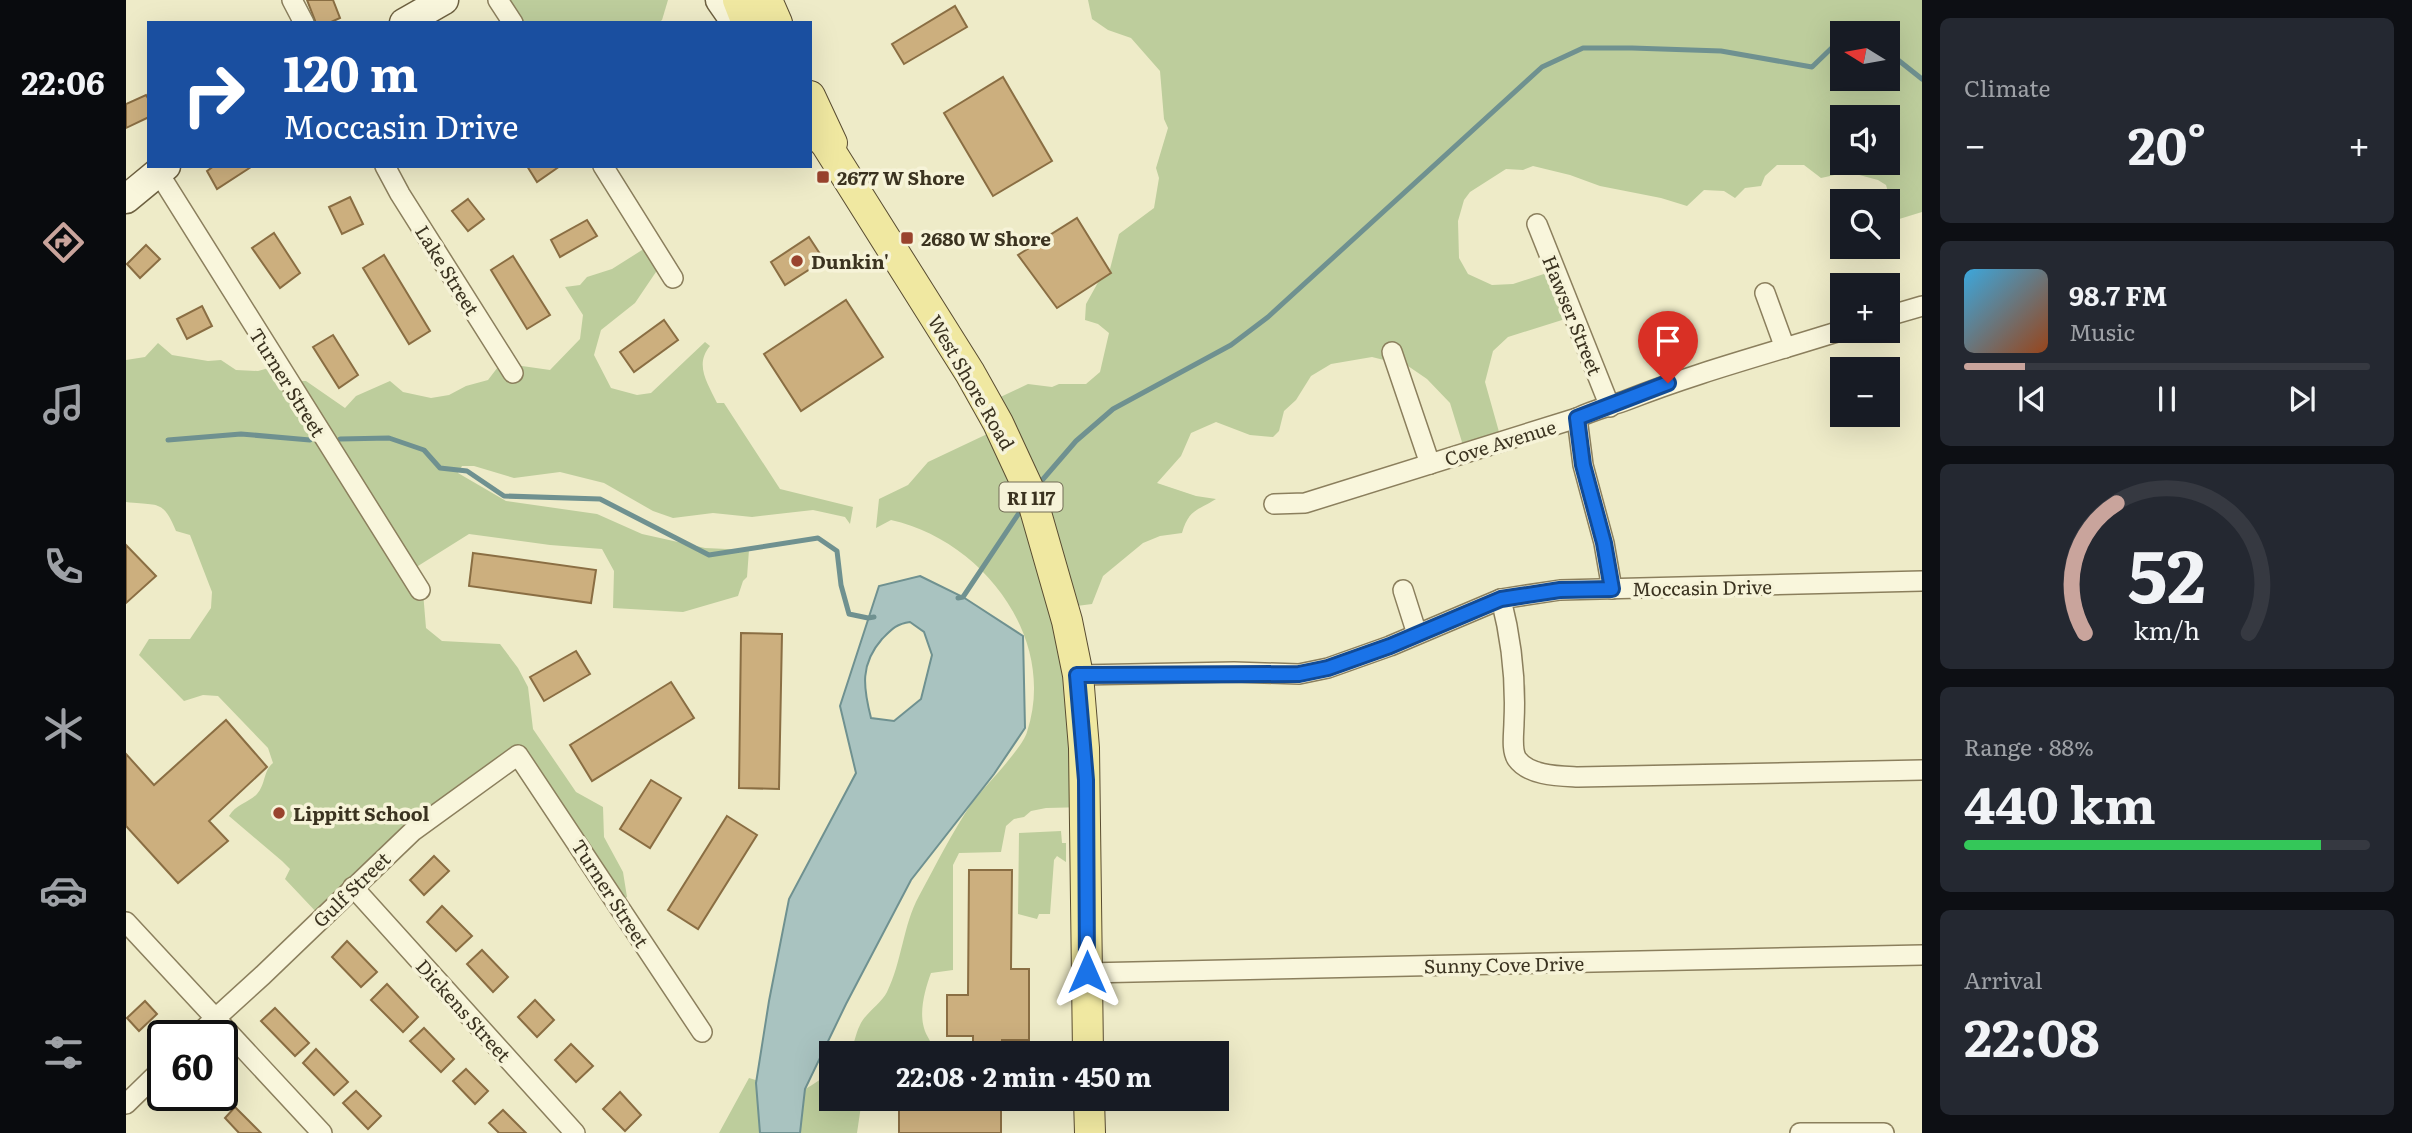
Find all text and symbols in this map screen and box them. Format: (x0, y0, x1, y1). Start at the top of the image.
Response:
north arrow (1830, 21, 1900, 91)
map controls (1830, 21, 1900, 427)
text: 120 m (283, 34, 418, 107)
icon: right (168, 49, 259, 140)
text: 22:06 (21, 57, 105, 105)
text: Climate (1964, 70, 2050, 104)
text: Moccasin Drive (283, 101, 519, 149)
text: 20° (2128, 104, 2206, 181)
button: sound (1830, 105, 1900, 175)
text: − (1964, 114, 1986, 171)
text: + (2348, 114, 2370, 171)
place label: 2677 W Shore (837, 163, 965, 191)
marker: 2677 W Shore (815, 169, 831, 185)
button: search (1830, 189, 1900, 259)
icon: directions (39, 218, 88, 267)
street label: Lake Street (409, 219, 487, 321)
place label: 2680 W Shore (921, 224, 1051, 252)
marker: 2680 W Shore (899, 230, 915, 246)
place label: Dunkin' (811, 247, 889, 275)
street label: Hawser Street (1536, 251, 1610, 379)
marker: Dunkin' (789, 253, 805, 269)
button: + (1830, 273, 1900, 343)
text: 98.7 FM (2069, 275, 2167, 314)
street label: West Shore Road (922, 309, 1022, 455)
pin (1638, 311, 1698, 383)
text: Music (2069, 314, 2135, 348)
street label: Turner Street (243, 322, 333, 442)
icon: arrive (1649, 322, 1687, 360)
button: − (1830, 357, 1900, 427)
icon: music (39, 380, 88, 429)
icon: previous (2013, 380, 2051, 418)
icon: pause (2148, 380, 2186, 418)
icon: next (2283, 380, 2321, 418)
street label: Cove Avenue (1441, 412, 1559, 472)
road number: RI 117 (1000, 482, 1062, 512)
text: 52 (2128, 517, 2206, 625)
icon: phone (39, 542, 88, 591)
street label: Moccasin Drive (1632, 572, 1772, 602)
text: km/h (2134, 610, 2200, 647)
icon: climate (39, 704, 88, 753)
text: Range · 88% (1964, 729, 2094, 763)
text: 440 km (1964, 763, 2156, 840)
place label: Lippitt School (293, 799, 429, 827)
marker: Lippitt School (271, 805, 287, 821)
street label: Turner Street (565, 833, 657, 953)
street label: Gulf Street (306, 845, 396, 933)
icon: car (39, 866, 88, 915)
position arrow (1050, 935, 1124, 1009)
street label: Sunny Cove Drive (1424, 949, 1585, 979)
street label: Dickens Street (410, 952, 518, 1068)
text: Arrival (1964, 962, 2043, 996)
text: 22:08 (1964, 996, 2100, 1073)
speed limit sign: 60 (147, 1020, 238, 1111)
icon: filters (39, 1028, 88, 1077)
text: 22:08 · 2 min · 450 m (896, 1056, 1152, 1095)

